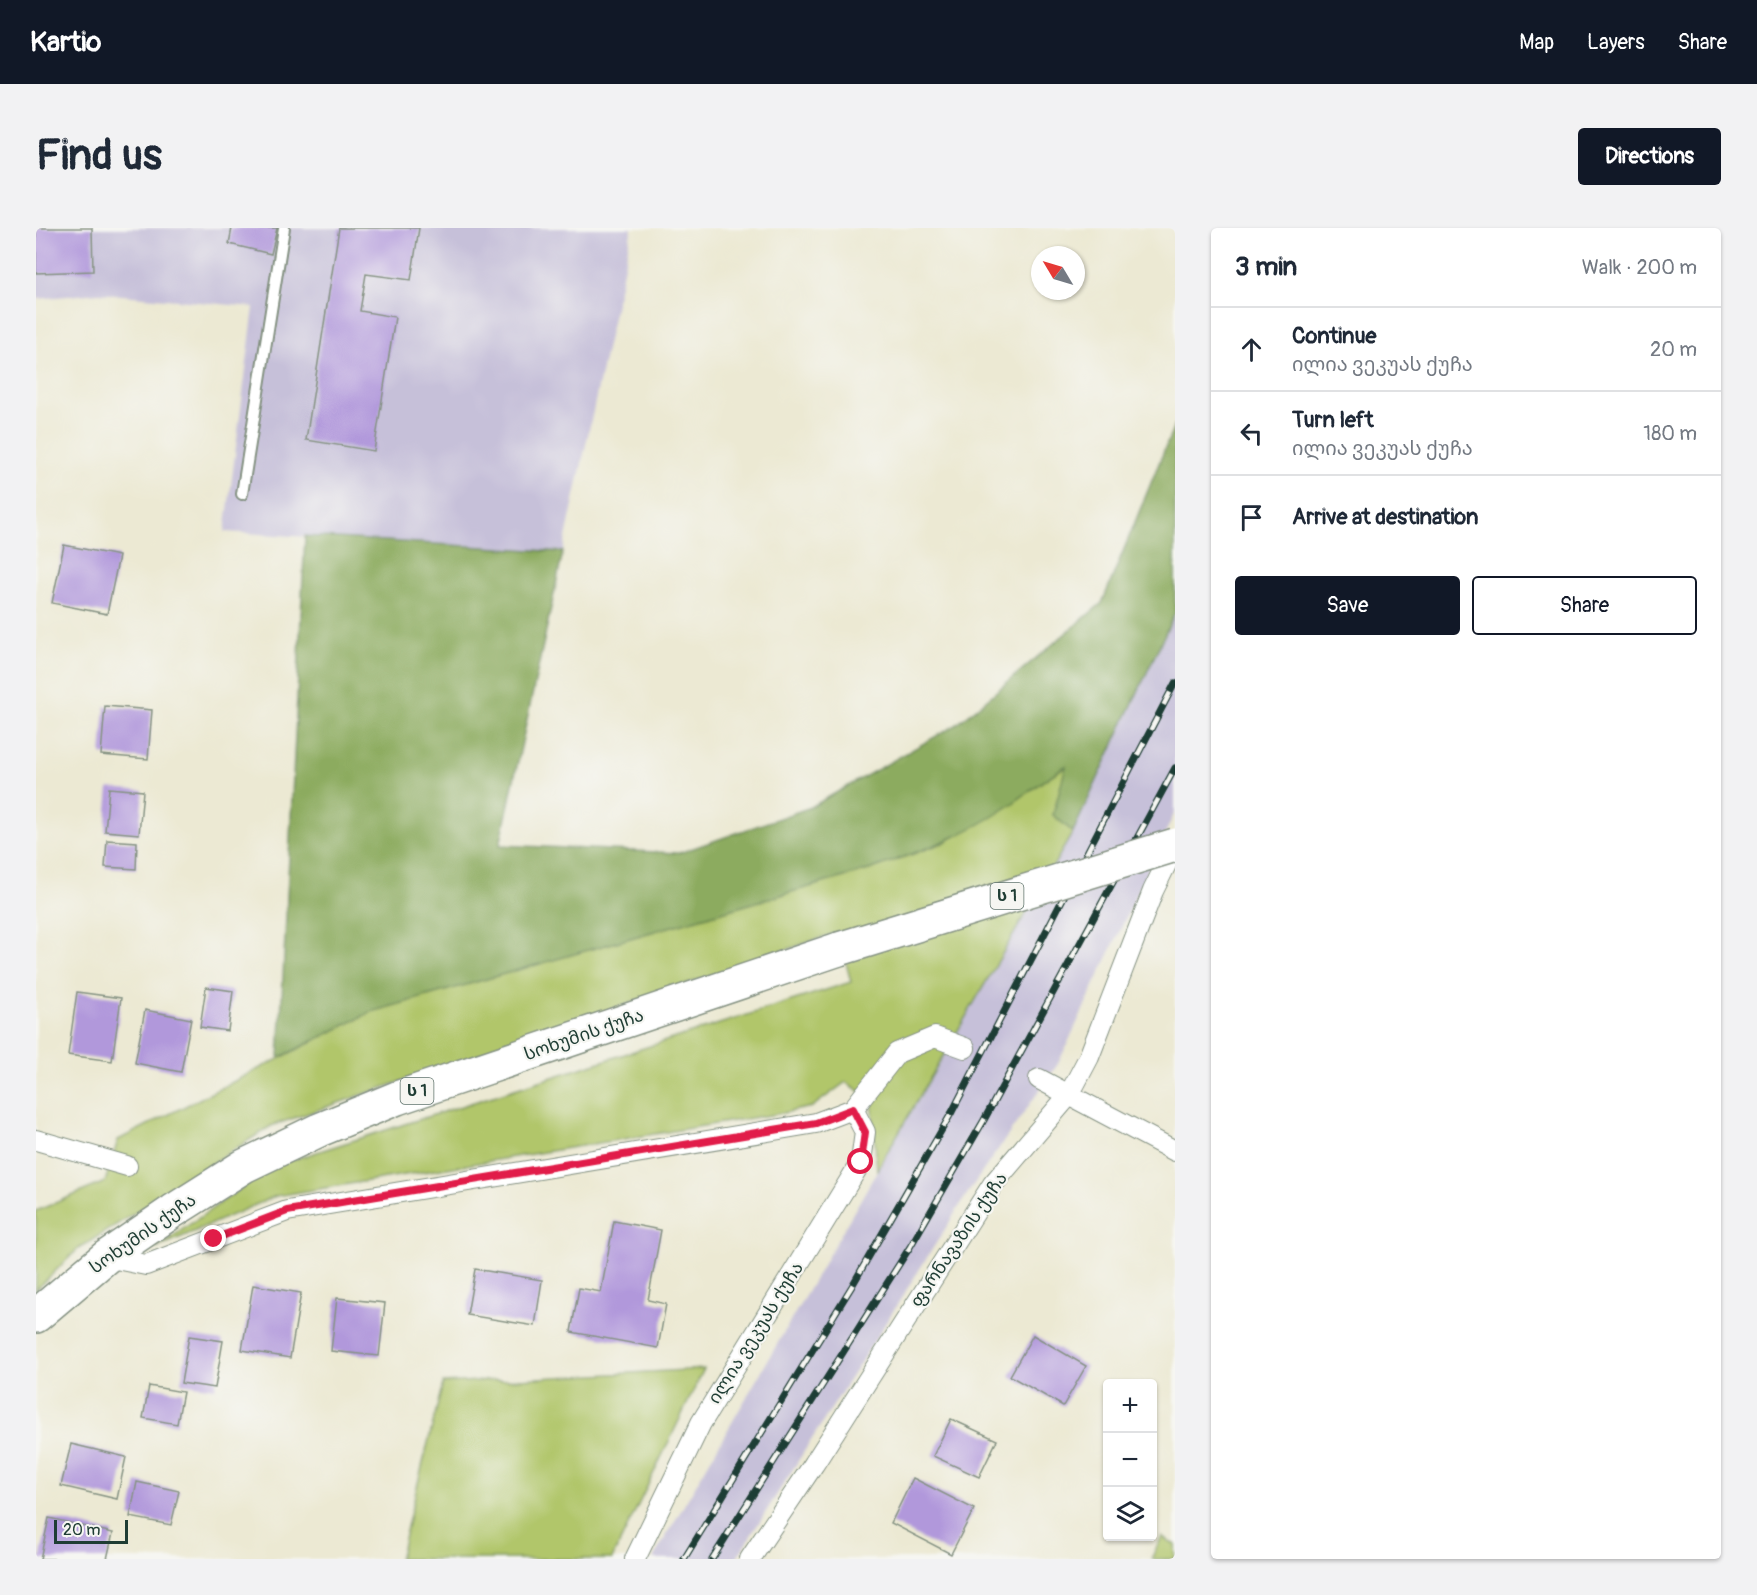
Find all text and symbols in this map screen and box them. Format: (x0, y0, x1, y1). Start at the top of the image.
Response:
text: Kartio (30, 25, 101, 60)
text: Map (1519, 29, 1554, 56)
text: Layers (1587, 29, 1645, 56)
text: Share (1678, 29, 1727, 56)
button: Directions (1578, 128, 1721, 185)
text: Find us (36, 130, 162, 182)
north arrow (1031, 246, 1085, 300)
text: 3 min (1235, 251, 1297, 283)
text: Walk · 200 m (1582, 255, 1697, 280)
text: Continue (1292, 322, 1376, 350)
icon: ahead (1235, 333, 1268, 366)
text: 20 m (1650, 337, 1697, 362)
text: ილია ვეკუას ქუჩა (1292, 352, 1473, 377)
text: Turn left (1292, 406, 1374, 434)
icon: left (1235, 417, 1268, 450)
text: 180 m (1643, 421, 1697, 446)
text: ილია ვეკუას ქუჩა (1292, 436, 1473, 461)
icon: arrive (1235, 501, 1268, 534)
text: Arrive at destination (1292, 503, 1478, 531)
button: Save (1235, 576, 1460, 635)
button: Share (1472, 576, 1697, 635)
road number: ს 1 (990, 883, 1024, 909)
street label: სოხუმის ქუჩა (521, 1004, 647, 1066)
road number: ს 1 (400, 1078, 434, 1104)
route start (847, 1148, 873, 1174)
street label: ფარნავაზის ქუჩა (905, 1168, 1013, 1312)
street label: სოხუმის ქუჩა (85, 1189, 201, 1279)
route end (200, 1225, 226, 1251)
street label: ილია ვეკუას ქუჩა (703, 1258, 809, 1408)
map controls (1103, 1379, 1157, 1541)
button: + (1103, 1379, 1157, 1433)
button: − (1103, 1433, 1157, 1487)
button: layers (1103, 1487, 1157, 1541)
scale bar (54, 1517, 128, 1544)
text: 20 m (63, 1520, 101, 1540)

